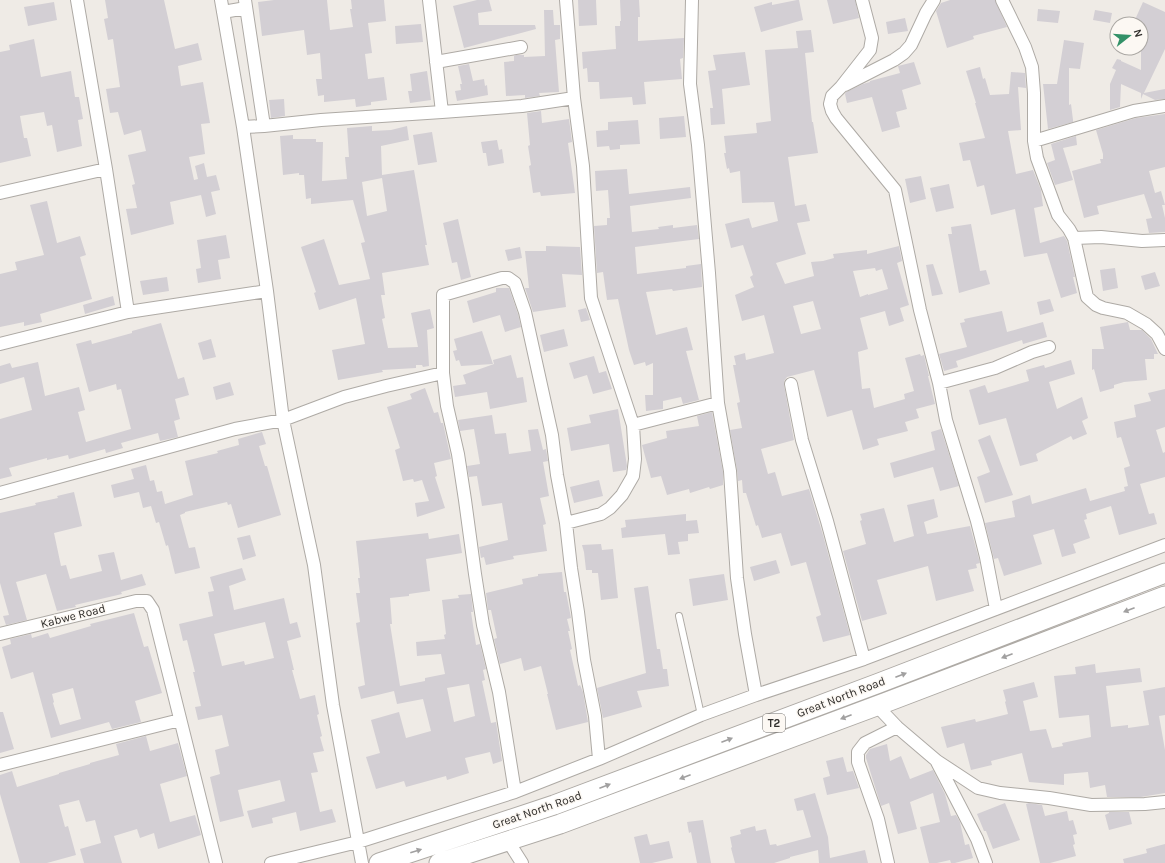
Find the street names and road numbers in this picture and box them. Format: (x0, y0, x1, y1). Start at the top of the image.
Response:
street label: Kabwe Road (39, 601, 107, 631)
street label: Great North Road (795, 674, 887, 720)
road number: T2 (763, 714, 785, 732)
street label: Great North Road (491, 788, 583, 832)

